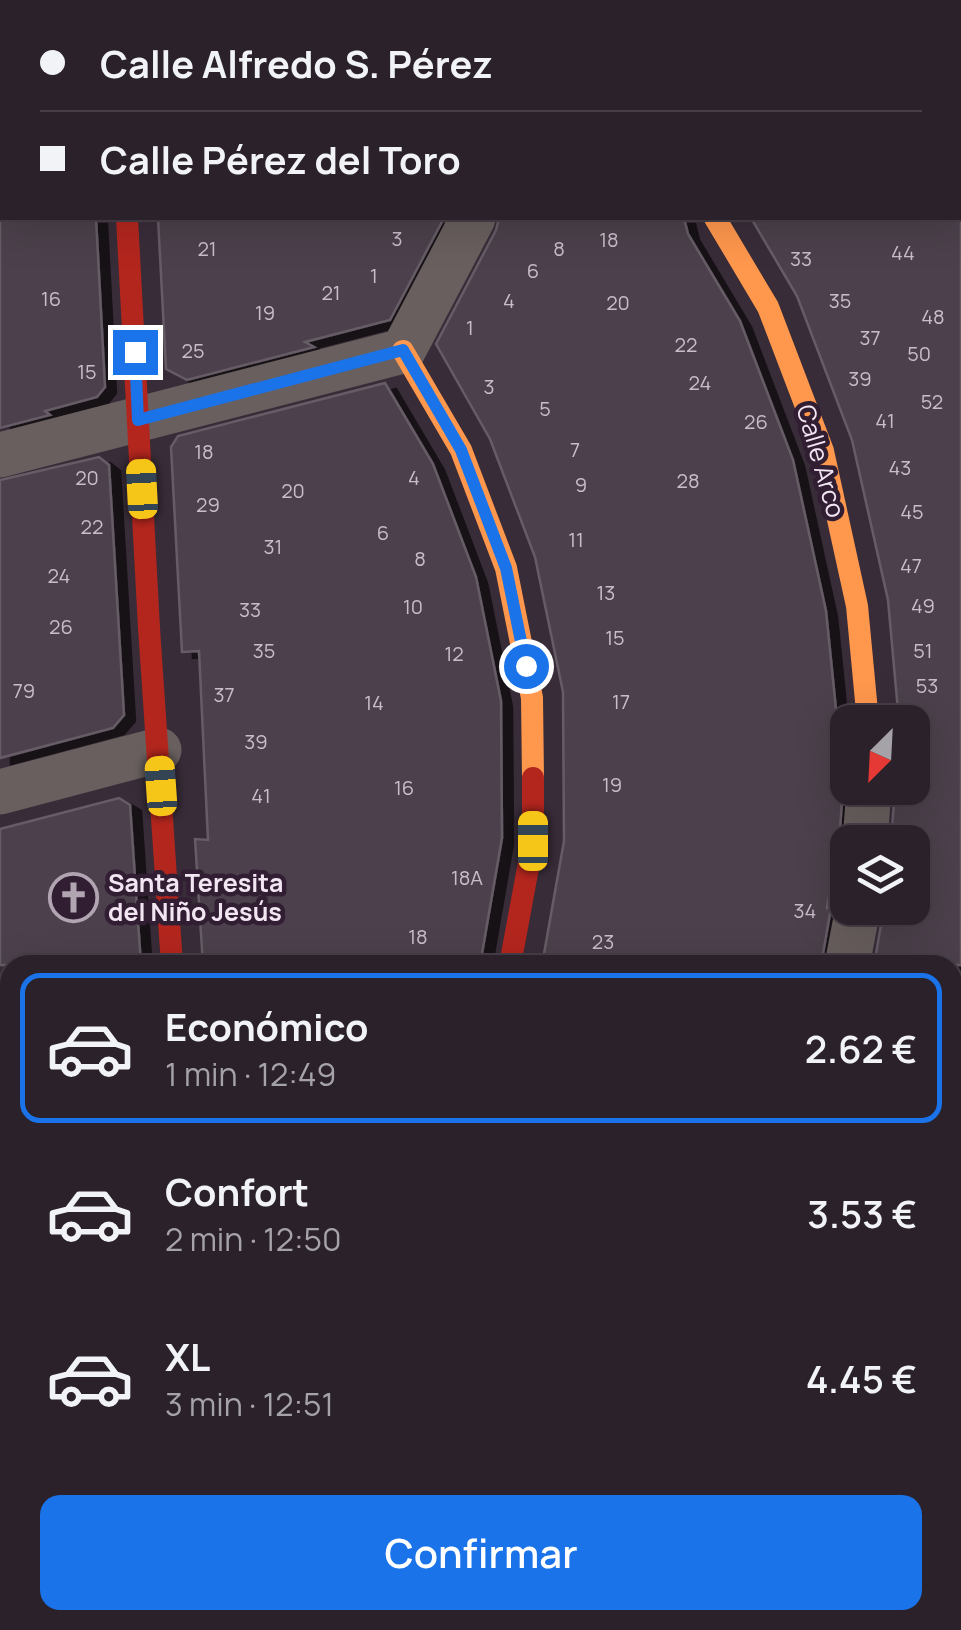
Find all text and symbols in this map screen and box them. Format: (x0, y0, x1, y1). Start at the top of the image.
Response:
text: Calle Alfredo S. Pérez (100, 37, 493, 89)
text: Calle Pérez del Toro (100, 133, 461, 185)
house number: 3 (391, 225, 403, 252)
house number: 18 (599, 226, 619, 253)
house number: 21 (197, 235, 217, 262)
house number: 8 (553, 235, 565, 262)
house number: 44 (891, 239, 915, 266)
house number: 33 (790, 245, 812, 272)
house number: 6 (527, 257, 539, 284)
house number: 1 (370, 262, 378, 289)
house number: 21 (321, 279, 341, 306)
house number: 16 (41, 285, 61, 312)
house number: 4 (503, 287, 515, 314)
house number: 35 (829, 287, 851, 314)
house number: 20 (606, 289, 630, 316)
house number: 19 (255, 299, 275, 326)
house number: 48 (921, 303, 945, 330)
house number: 1 (466, 314, 474, 341)
house number: 37 (859, 324, 881, 351)
route end (113, 330, 158, 375)
house number: 22 (675, 331, 697, 358)
house number: 25 (182, 337, 204, 364)
house number: 50 (907, 340, 931, 367)
house number: 15 (77, 358, 97, 385)
house number: 39 (848, 365, 872, 392)
house number: 24 (689, 369, 711, 396)
house number: 3 (483, 373, 495, 400)
house number: 52 (921, 388, 943, 415)
house number: 5 (539, 395, 551, 422)
street label: Calle Arco (789, 400, 854, 521)
house number: 41 (875, 407, 895, 434)
house number: 26 (744, 408, 768, 435)
house number: 7 (570, 436, 580, 463)
house number: 18 (194, 438, 214, 465)
house number: 43 (889, 454, 911, 481)
car (125, 458, 159, 520)
house number: 20 (75, 464, 99, 491)
house number: 4 (408, 464, 420, 491)
house number: 28 (676, 467, 700, 494)
house number: 9 (575, 471, 587, 498)
house number: 20 (281, 477, 305, 504)
house number: 29 (196, 491, 220, 518)
house number: 45 (900, 498, 924, 525)
house number: 22 (81, 513, 103, 540)
house number: 6 (377, 519, 389, 546)
house number: 11 (568, 526, 584, 553)
house number: 31 (264, 533, 282, 560)
house number: 8 (414, 545, 426, 572)
house number: 47 (900, 552, 922, 579)
house number: 24 (48, 562, 70, 589)
house number: 13 (597, 579, 615, 606)
house number: 49 (911, 592, 935, 619)
house number: 10 (403, 593, 423, 620)
house number: 33 (239, 596, 261, 623)
house number: 26 (49, 613, 73, 640)
house number: 15 (605, 624, 625, 651)
house number: 35 (253, 637, 275, 664)
house number: 51 (913, 637, 933, 664)
house number: 12 (444, 640, 464, 667)
route start (504, 644, 549, 689)
house number: 53 (916, 672, 938, 699)
house number: 79 (13, 677, 35, 704)
house number: 37 (213, 681, 235, 708)
house number: 17 (612, 688, 630, 715)
house number: 14 (364, 689, 384, 716)
north arrow (830, 705, 930, 805)
map controls (830, 705, 930, 925)
house number: 39 (244, 728, 268, 755)
car (144, 755, 178, 817)
house number: 19 (602, 771, 622, 798)
house number: 16 (394, 774, 414, 801)
house number: 41 (251, 782, 271, 809)
car (518, 811, 548, 871)
button: layers (830, 825, 930, 925)
house number: 18A (451, 864, 483, 891)
place label: Santa Teresita del Niño Jesús (108, 865, 283, 929)
church icon: Santa Teresita del Niño Jesús (47, 871, 99, 923)
house number: 34 (794, 897, 816, 924)
house number: 18 (408, 923, 428, 950)
house number: 23 (592, 928, 614, 955)
text: Económico (165, 1000, 369, 1052)
icon: car (45, 1003, 135, 1093)
text: 2.62 € (805, 1022, 917, 1074)
text: 1 min · 12:49 (165, 1052, 336, 1096)
text: Confort (165, 1165, 309, 1217)
icon: car (45, 1168, 135, 1258)
text: 3.53 € (807, 1187, 917, 1239)
text: 2 min · 12:50 (165, 1217, 342, 1261)
text: XL (165, 1330, 210, 1382)
icon: car (45, 1333, 135, 1423)
text: 4.45 € (806, 1352, 917, 1404)
text: 3 min · 12:51 (165, 1382, 334, 1426)
button: Confirmar (40, 1495, 922, 1610)

